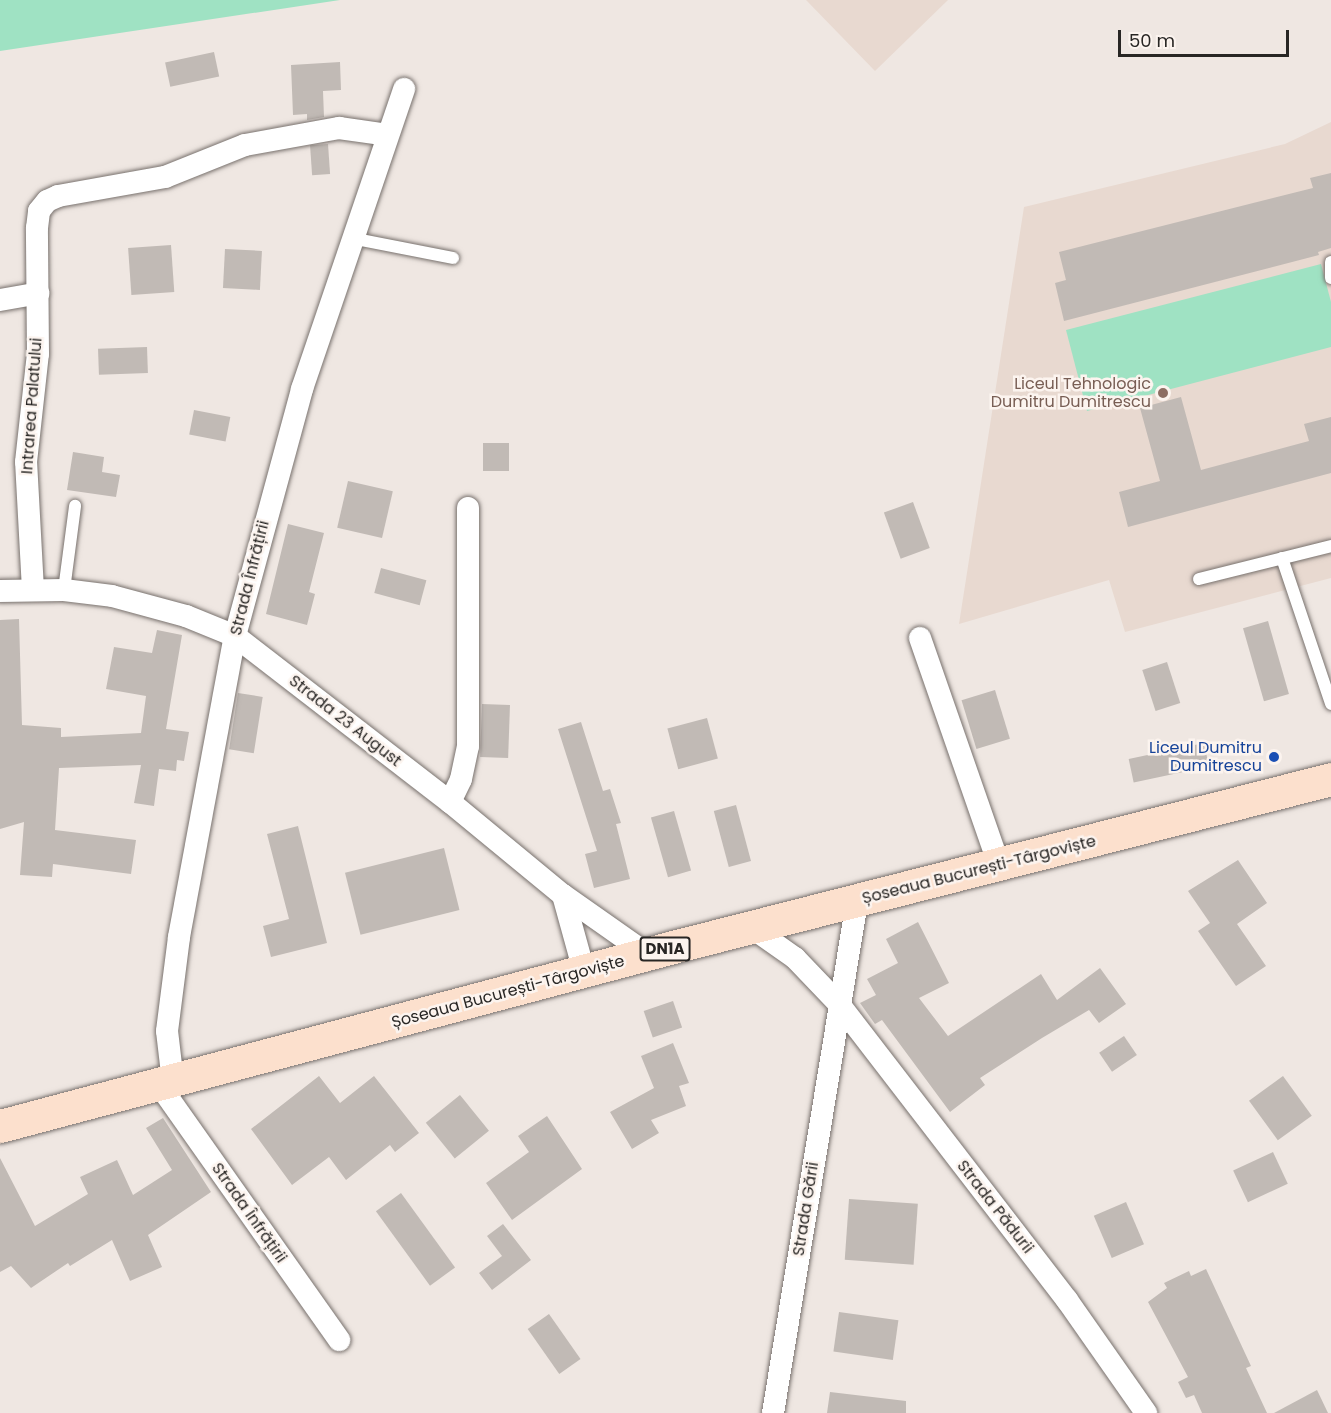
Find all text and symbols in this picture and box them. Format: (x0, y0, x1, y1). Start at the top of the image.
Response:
scale bar (1121, 18, 1292, 56)
text: 50 m (1129, 28, 1175, 53)
street label: Intrarea Palatului (18, 337, 46, 475)
place label: Liceul Tehnologic Dumitru Dumitrescu (991, 374, 1151, 412)
marker: Liceul Tehnologic Dumitru Dumitrescu (1156, 386, 1170, 400)
street label: Strada Înfrățirii (226, 519, 274, 637)
street label: Strada 23 August (285, 671, 405, 771)
place label: Liceul Dumitru Dumitrescu (1149, 738, 1262, 776)
marker: Liceul Dumitru Dumitrescu (1267, 750, 1281, 764)
street label: Șoseaua București-Târgoviște (860, 832, 1098, 908)
road number: DN1A (640, 937, 690, 961)
street label: Șoseaua București-Târgoviște (389, 952, 627, 1032)
street label: Strada Pădurii (953, 1157, 1037, 1257)
street label: Strada Înfrățirii (207, 1159, 291, 1267)
street label: Strada Gării (789, 1161, 823, 1257)

